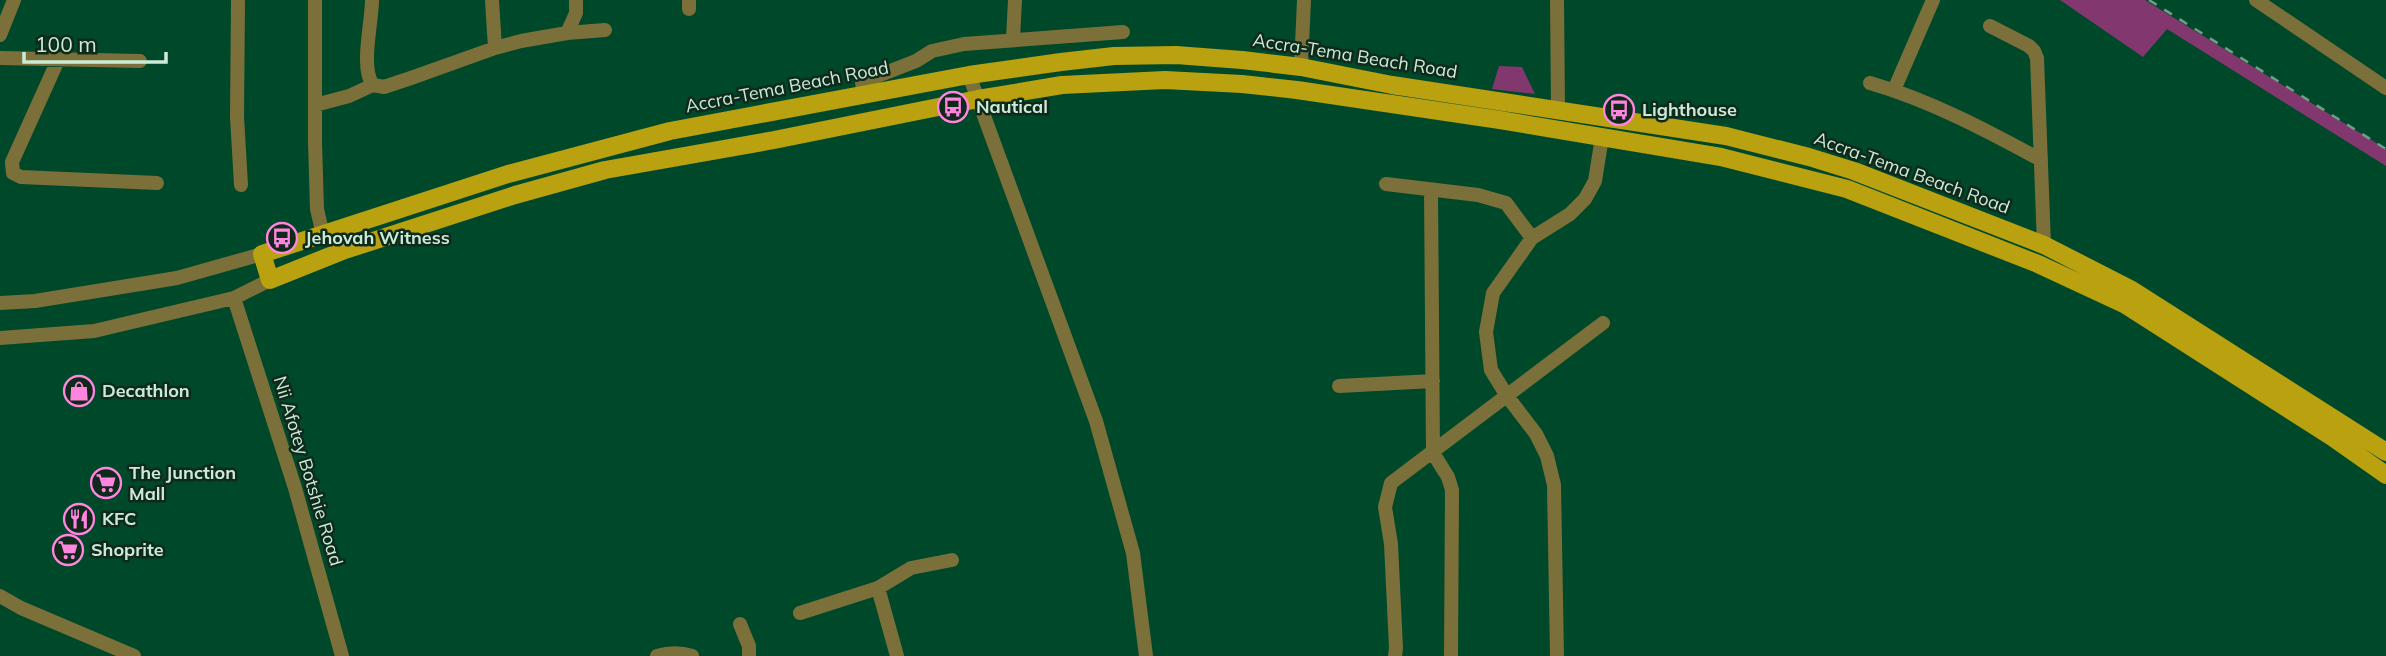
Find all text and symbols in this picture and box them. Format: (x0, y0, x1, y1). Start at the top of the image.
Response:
scale bar (24, 21, 166, 65)
street label: Accra-Tema Beach Road (1251, 28, 1459, 83)
text: 100 m (35, 31, 97, 57)
street label: Accra-Tema Beach Road (683, 56, 891, 118)
bus stop icon: Nautical (936, 90, 970, 124)
bus stop icon: Lighthouse (1602, 93, 1636, 127)
place label: Nautical (976, 95, 1048, 118)
place label: Lighthouse (1642, 98, 1737, 121)
street label: Accra-Tema Beach Road (1811, 126, 2013, 219)
bus stop icon: Jehovah Witness (265, 221, 299, 255)
place label: Jehovah Witness (305, 226, 450, 249)
street label: Nii Afotey Botshie Road (269, 373, 348, 568)
shop icon: Decathlon (62, 374, 96, 408)
place label: Decathlon (102, 379, 190, 402)
place label: The Junction Mall (129, 461, 236, 505)
supermarket icon: The Junction Mall (89, 466, 123, 500)
restaurant icon: KFC (62, 502, 96, 536)
place label: KFC (102, 507, 136, 530)
supermarket icon: Shoprite (51, 533, 85, 567)
place label: Shoprite (91, 538, 164, 561)

